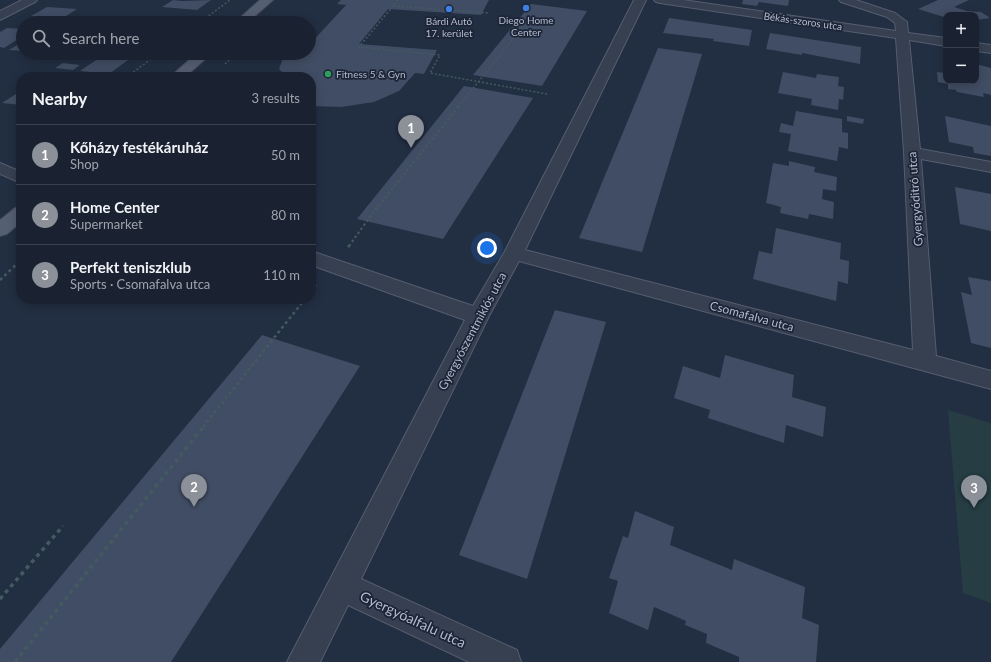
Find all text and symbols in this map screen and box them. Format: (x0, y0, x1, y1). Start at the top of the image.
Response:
marker: Diego Home Center (521, 3, 531, 13)
marker: Bárdi Autó 17. kerület (444, 4, 454, 14)
street label: Békás-szoros utca (763, 10, 843, 32)
map controls (943, 12, 979, 84)
button: + (943, 12, 979, 48)
place label: Diego Home Center (498, 14, 554, 38)
place label: Bárdi Autó 17. kerület (425, 15, 473, 39)
search box (16, 16, 316, 60)
icon: search (30, 27, 52, 49)
text: Search here (62, 29, 139, 47)
button: − (943, 48, 979, 84)
place label: Fitness 5 & Gyn (336, 68, 406, 80)
marker: Fitness 5 & Gyn (323, 69, 333, 79)
text: Nearby (32, 88, 87, 109)
text: 3 results (252, 90, 300, 106)
pin: 1 (398, 115, 424, 148)
text: Kőházy festékáruház (70, 138, 208, 156)
text: 1 (41, 147, 49, 163)
text: 50 m (271, 147, 300, 163)
street label: Gyergyóditró utca (904, 151, 926, 247)
text: Shop (70, 156, 99, 172)
text: Home Center (70, 198, 159, 216)
text: 2 (41, 207, 49, 223)
text: 80 m (271, 207, 300, 223)
text: Supermarket (70, 216, 143, 232)
your location (477, 238, 497, 258)
text: Perfekt teniszklub (70, 258, 191, 276)
text: 3 (41, 267, 49, 283)
text: 110 m (263, 267, 300, 283)
street label: Gyergyószentmiklós utca (435, 269, 509, 393)
text: Sports · Csomafalva utca (70, 276, 210, 292)
street label: Csomafalva utca (708, 298, 796, 334)
pin: 2 (181, 474, 207, 507)
pin: 3 (961, 475, 987, 508)
street label: Gyergyóalfalu utca (357, 587, 469, 651)

